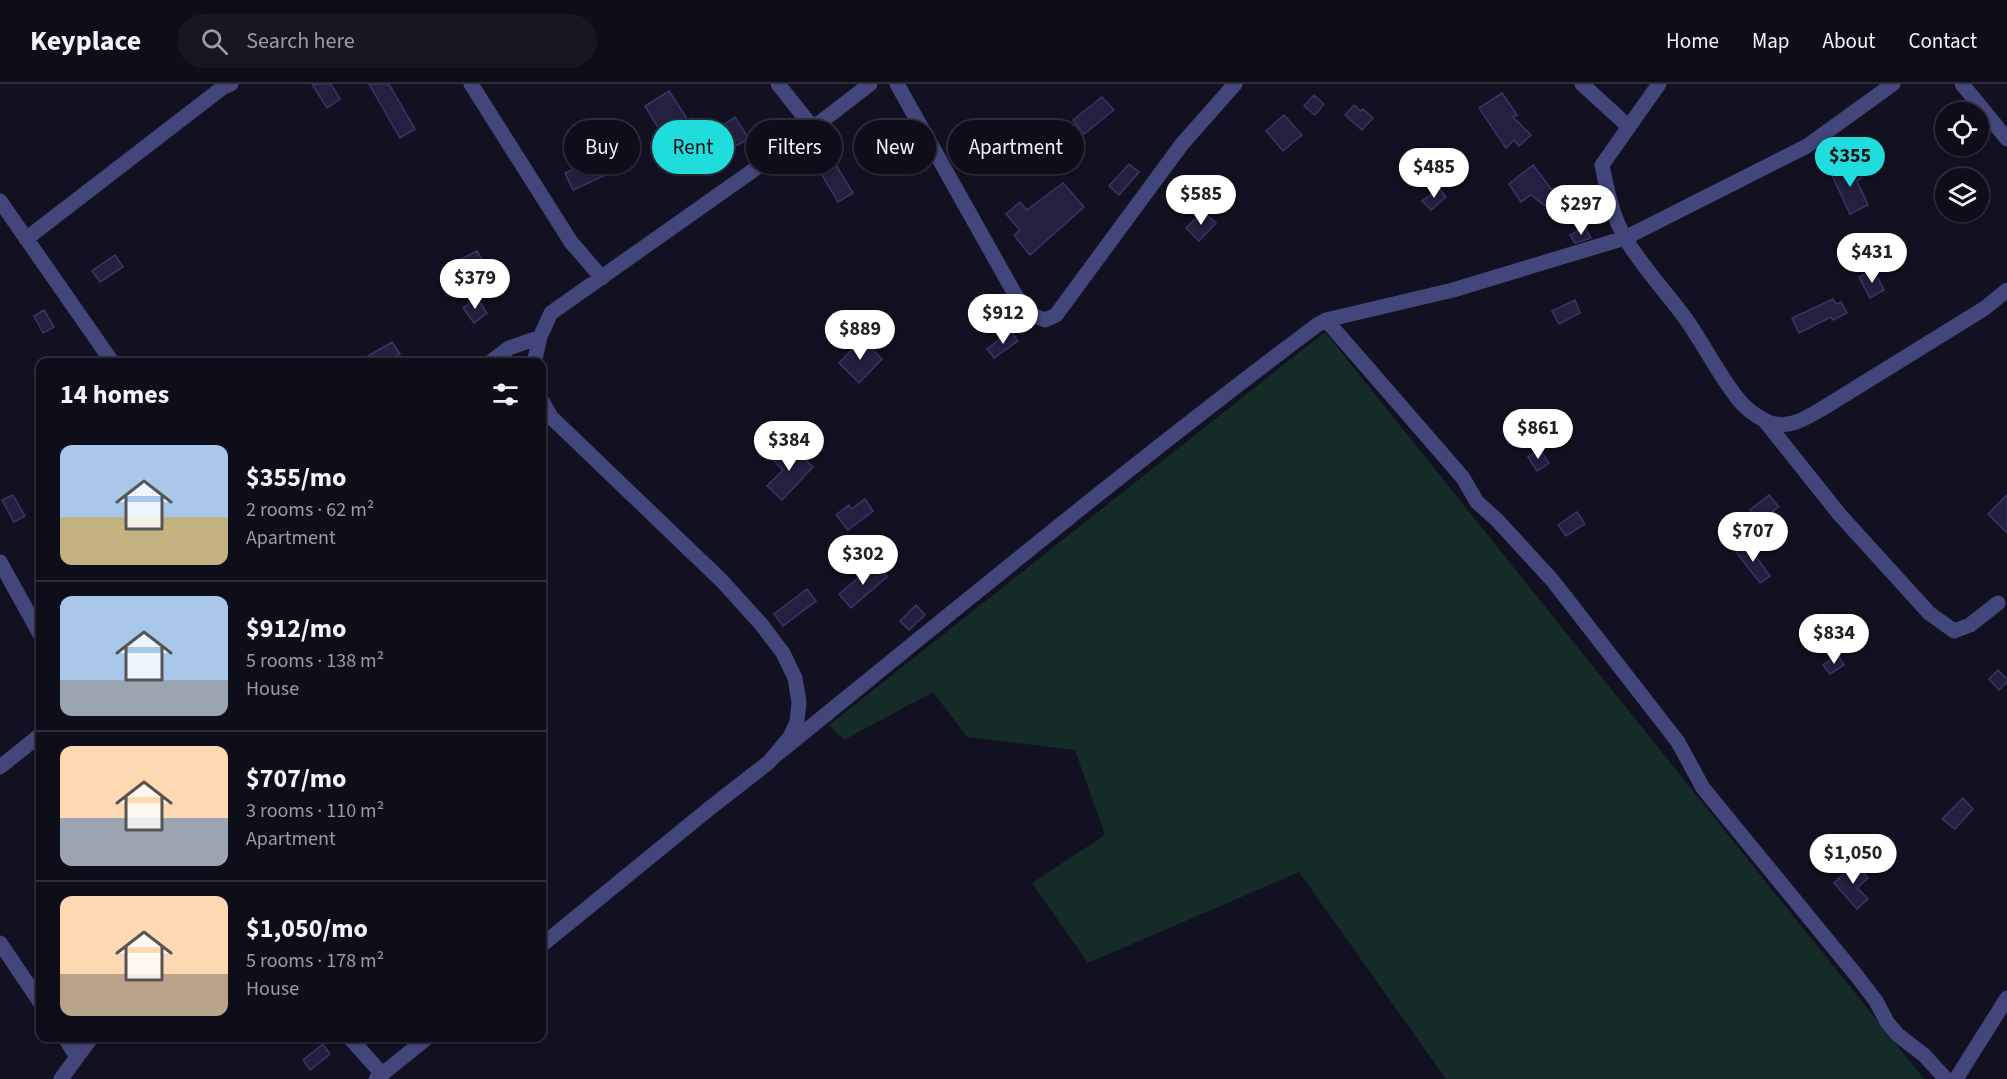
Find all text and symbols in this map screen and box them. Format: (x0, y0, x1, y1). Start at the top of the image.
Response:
search box (177, 14, 597, 68)
text: Keyplace (30, 21, 141, 61)
icon: search (198, 25, 231, 58)
text: Search here (246, 25, 355, 57)
text: Home (1666, 26, 1719, 56)
text: Map (1752, 26, 1790, 56)
text: About (1823, 26, 1875, 56)
text: Contact (1908, 26, 1977, 56)
map controls (1935, 102, 1989, 222)
button: locate (1935, 102, 1989, 156)
chip: Buy (564, 120, 640, 174)
chip: Rent (652, 120, 734, 174)
chip: Filters (746, 120, 842, 174)
chip: New (854, 120, 936, 174)
chip: Apartment (948, 120, 1084, 174)
pin: $355 (1814, 137, 1886, 188)
text: $355 (1829, 142, 1871, 170)
pin: $485 (1398, 148, 1470, 199)
text: $485 (1413, 153, 1455, 181)
button: layers (1935, 168, 1989, 222)
pin: $585 (1165, 175, 1237, 226)
text: $585 (1180, 180, 1222, 208)
pin: $297 (1545, 185, 1617, 236)
text: $297 (1560, 190, 1602, 218)
pin: $431 (1836, 233, 1908, 284)
text: $431 (1851, 238, 1893, 266)
pin: $379 (439, 259, 511, 310)
text: $379 (454, 264, 496, 292)
pin: $912 (967, 294, 1039, 345)
text: $912 (982, 299, 1024, 327)
pin: $889 (824, 310, 896, 361)
text: $889 (839, 315, 881, 343)
text: 14 homes (60, 376, 169, 413)
icon: filters (489, 378, 522, 411)
pin: $861 (1502, 409, 1574, 460)
text: $861 (1517, 414, 1559, 442)
pin: $384 (753, 421, 825, 472)
text: $384 (768, 426, 810, 454)
text: $355/mo (246, 459, 346, 496)
icon: home (108, 469, 180, 541)
text: 2 rooms · 62 m² (246, 496, 374, 524)
pin: $707 (1717, 512, 1789, 563)
text: $707 (1732, 517, 1774, 545)
text: Apartment (246, 524, 336, 552)
pin: $302 (827, 535, 899, 586)
text: $302 (842, 540, 884, 568)
text: $912/mo (246, 610, 346, 647)
pin: $834 (1798, 614, 1870, 665)
text: $834 (1813, 619, 1855, 647)
icon: home (108, 620, 180, 692)
text: 5 rooms · 138 m² (246, 647, 384, 675)
text: House (246, 675, 299, 703)
text: $707/mo (246, 760, 346, 797)
icon: home (108, 770, 180, 842)
text: 3 rooms · 110 m² (246, 797, 384, 825)
text: Apartment (246, 825, 336, 853)
pin: $1,050 (1804, 834, 1902, 885)
text: $1,050 (1824, 839, 1882, 867)
text: $1,050/mo (246, 910, 368, 947)
icon: home (108, 920, 180, 992)
text: 5 rooms · 178 m² (246, 947, 384, 975)
text: House (246, 975, 299, 1003)

